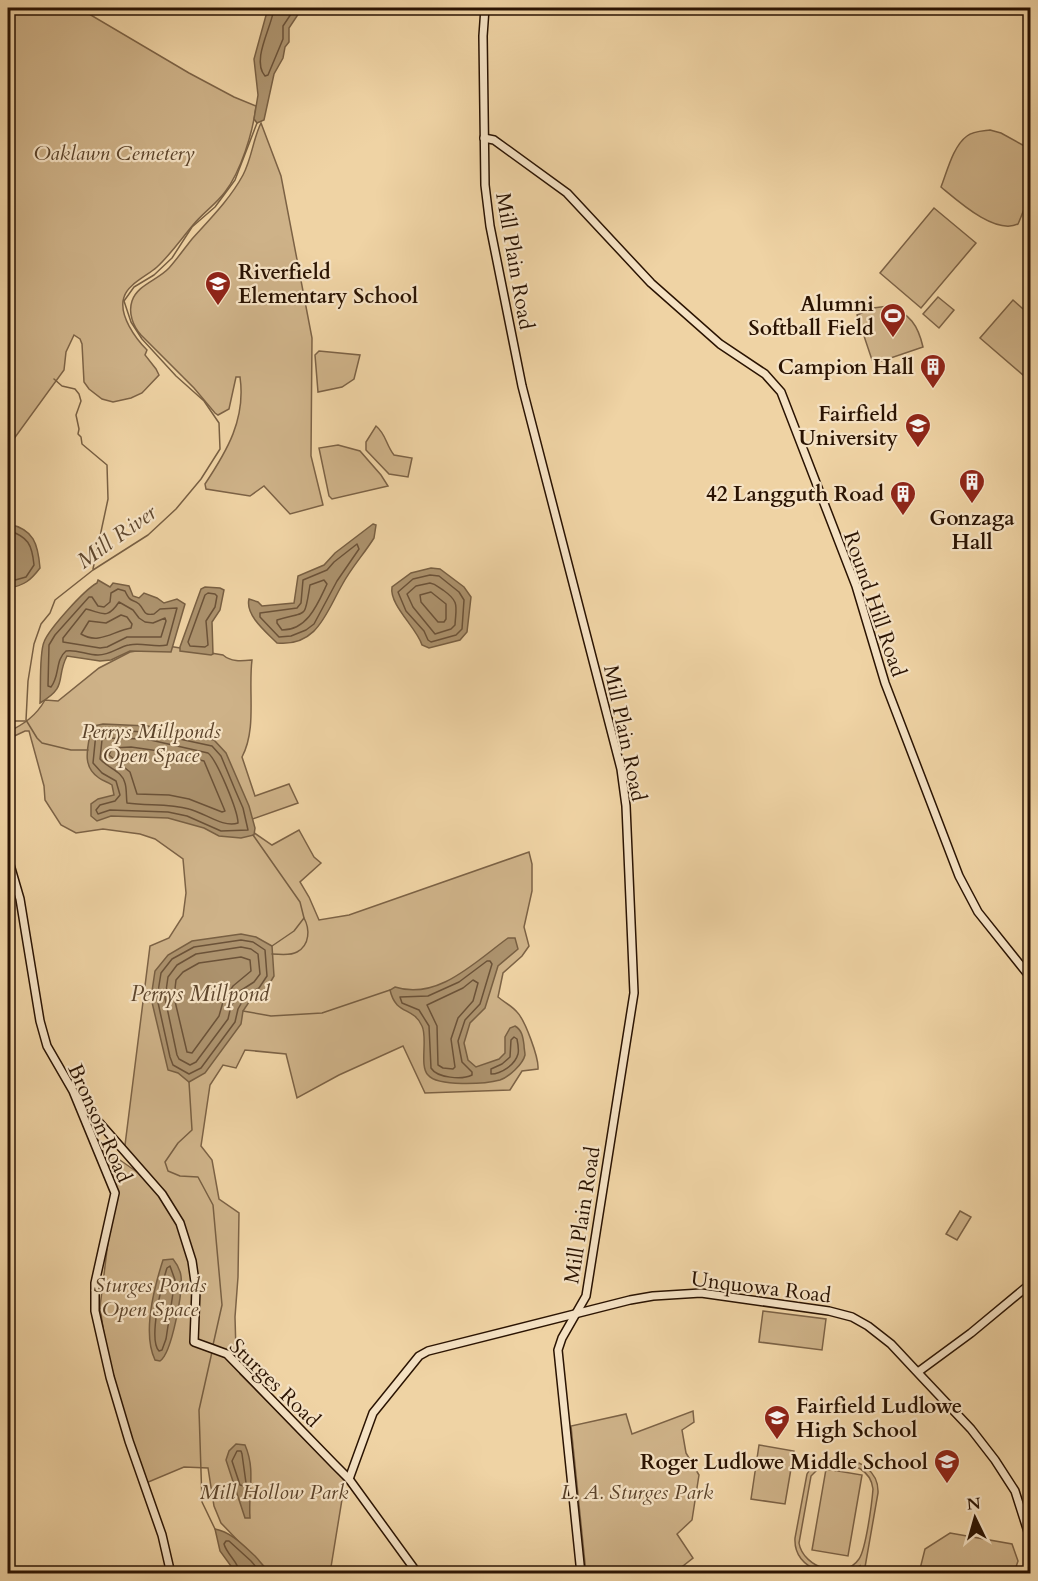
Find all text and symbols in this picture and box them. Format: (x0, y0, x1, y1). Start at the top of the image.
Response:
park label: Oaklawn Cemetery (33, 139, 195, 168)
street label: Mill Plain Road (488, 190, 541, 332)
place label: Riverfield Elementary School (238, 258, 418, 311)
school or university icon: Riverfield Elementary School (203, 269, 233, 307)
place label: Alumni Softball Field (749, 290, 874, 343)
sports icon: Alumni Softball Field (878, 301, 908, 339)
building icon: Campion Hall (918, 352, 948, 390)
place label: Campion Hall (778, 353, 914, 382)
place label: Fairfield University (799, 400, 898, 453)
school or university icon: Fairfield University (903, 411, 933, 449)
building icon: Gonzaga Hall (957, 467, 987, 505)
building icon: 42 Langguth Road (888, 479, 918, 517)
place label: 42 Langguth Road (706, 480, 884, 509)
water label: Mill River (71, 497, 163, 576)
place label: Gonzaga Hall (929, 504, 1015, 557)
street label: Round Hill Road (836, 528, 913, 681)
street label: Mill Plain Road (596, 662, 653, 804)
park label: Perrys Millponds Open Space (81, 717, 221, 770)
water label: Perrys Millpond (131, 979, 271, 1009)
street label: Bronson Road (60, 1059, 139, 1187)
street label: Mill Plain Road (557, 1144, 608, 1286)
street label: Unquowa Road (689, 1265, 833, 1310)
park label: Sturges Ponds Open Space (94, 1271, 207, 1324)
street label: Sturges Road (223, 1332, 327, 1434)
place label: Fairfield Ludlowe High School (796, 1392, 962, 1445)
school or university icon: Fairfield Ludlowe High School (762, 1403, 792, 1441)
school or university icon: Roger Ludlowe Middle School (932, 1447, 962, 1485)
place label: Roger Ludlowe Middle School (640, 1448, 928, 1477)
park label: Mill Hollow Park (200, 1478, 349, 1507)
park label: L. A. Sturges Park (561, 1478, 714, 1507)
north arrow (945, 1488, 1005, 1548)
text: N (966, 1492, 982, 1516)

